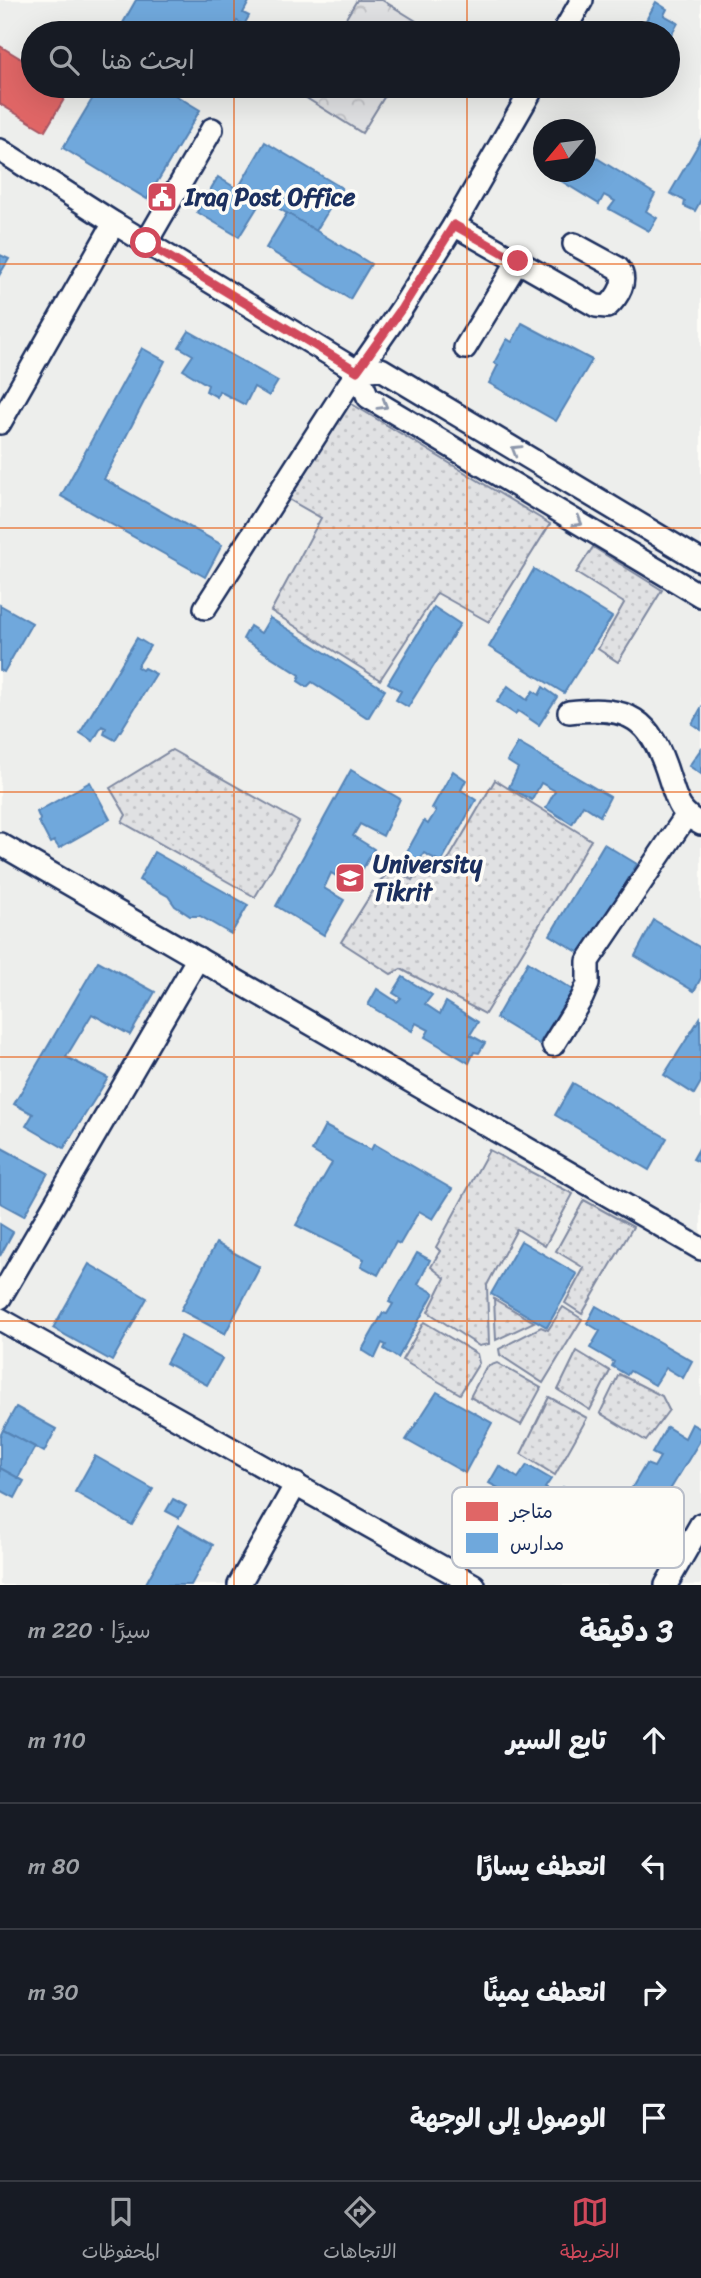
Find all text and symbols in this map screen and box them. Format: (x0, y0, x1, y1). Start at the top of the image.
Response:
search box (21, 21, 680, 98)
text: ابحث هنا (101, 37, 195, 83)
icon: search (45, 41, 83, 79)
north arrow (533, 119, 596, 182)
place label: Iraq Post Office (183, 176, 356, 218)
public building icon: Iraq Post Office (145, 180, 179, 214)
route start (130, 227, 161, 258)
route end (502, 245, 533, 276)
one-way arrow (375, 397, 388, 410)
one-way arrow (511, 446, 524, 459)
one-way arrow (570, 514, 583, 527)
place label: University Tikrit (373, 843, 483, 913)
school or university icon: University Tikrit (333, 861, 367, 895)
legend (452, 1487, 684, 1568)
text: متاجر (508, 1495, 553, 1528)
text: مدارس (510, 1527, 564, 1560)
text: 3 دقيقة (580, 1604, 673, 1658)
text: سيرًا · 220 m (28, 1610, 151, 1651)
text: تابع السير (507, 1717, 606, 1763)
text: 110 m (28, 1720, 86, 1761)
icon: ahead (635, 1721, 673, 1759)
text: انعطف يسارًا (476, 1843, 606, 1889)
text: 80 m (28, 1846, 80, 1887)
icon: left (635, 1847, 673, 1885)
text: انعطف يمينًا (483, 1969, 606, 2015)
text: 30 m (28, 1972, 79, 2013)
icon: right (635, 1973, 673, 2011)
text: الوصول إلى الوجهة (410, 2095, 606, 2141)
icon: arrive (635, 2099, 673, 2137)
tab: المحفوظات (82, 2193, 160, 2268)
tab: الاتجاهات (323, 2193, 397, 2268)
tab: الخريطة (560, 2193, 619, 2268)

